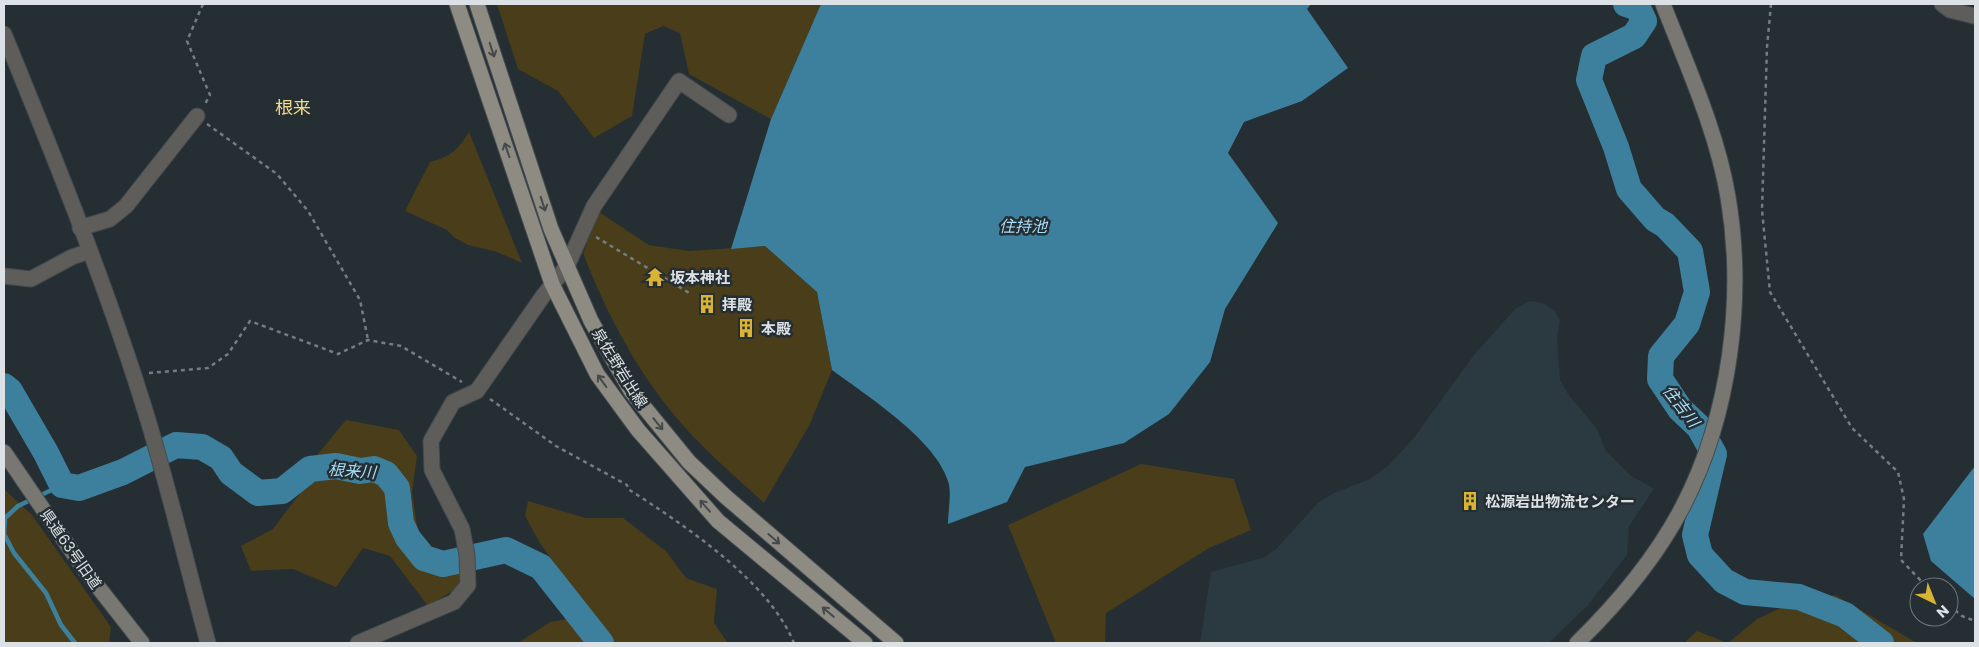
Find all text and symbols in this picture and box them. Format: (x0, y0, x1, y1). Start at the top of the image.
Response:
one-way arrow (488, 42, 498, 58)
district label: 根来 (275, 95, 311, 120)
one-way arrow (502, 143, 511, 159)
one-way arrow (539, 196, 549, 212)
water label: 住持池 (999, 215, 1049, 238)
temple icon: 坂本神社 (644, 266, 666, 288)
place label: 坂本神社 (670, 267, 730, 288)
building icon: 拝殿 (696, 293, 718, 315)
place label: 拝殿 (722, 294, 752, 315)
building icon: 本殿 (735, 317, 757, 339)
place label: 本殿 (761, 318, 791, 339)
street label: 泉佐野岩出線 (587, 324, 653, 412)
one-way arrow (597, 374, 607, 388)
water label: 住吉川 (1657, 380, 1706, 434)
one-way arrow (653, 418, 664, 431)
water label: 根来川 (327, 458, 379, 484)
building icon: 松源岩出物流センター (1459, 490, 1481, 512)
place label: 松源岩出物流センター (1485, 491, 1635, 512)
one-way arrow (700, 500, 711, 513)
street label: 県道63号旧道 (36, 505, 106, 593)
one-way arrow (767, 533, 780, 544)
north arrow (1909, 577, 1959, 627)
text: N (1932, 601, 1954, 622)
one-way arrow (822, 607, 835, 618)

